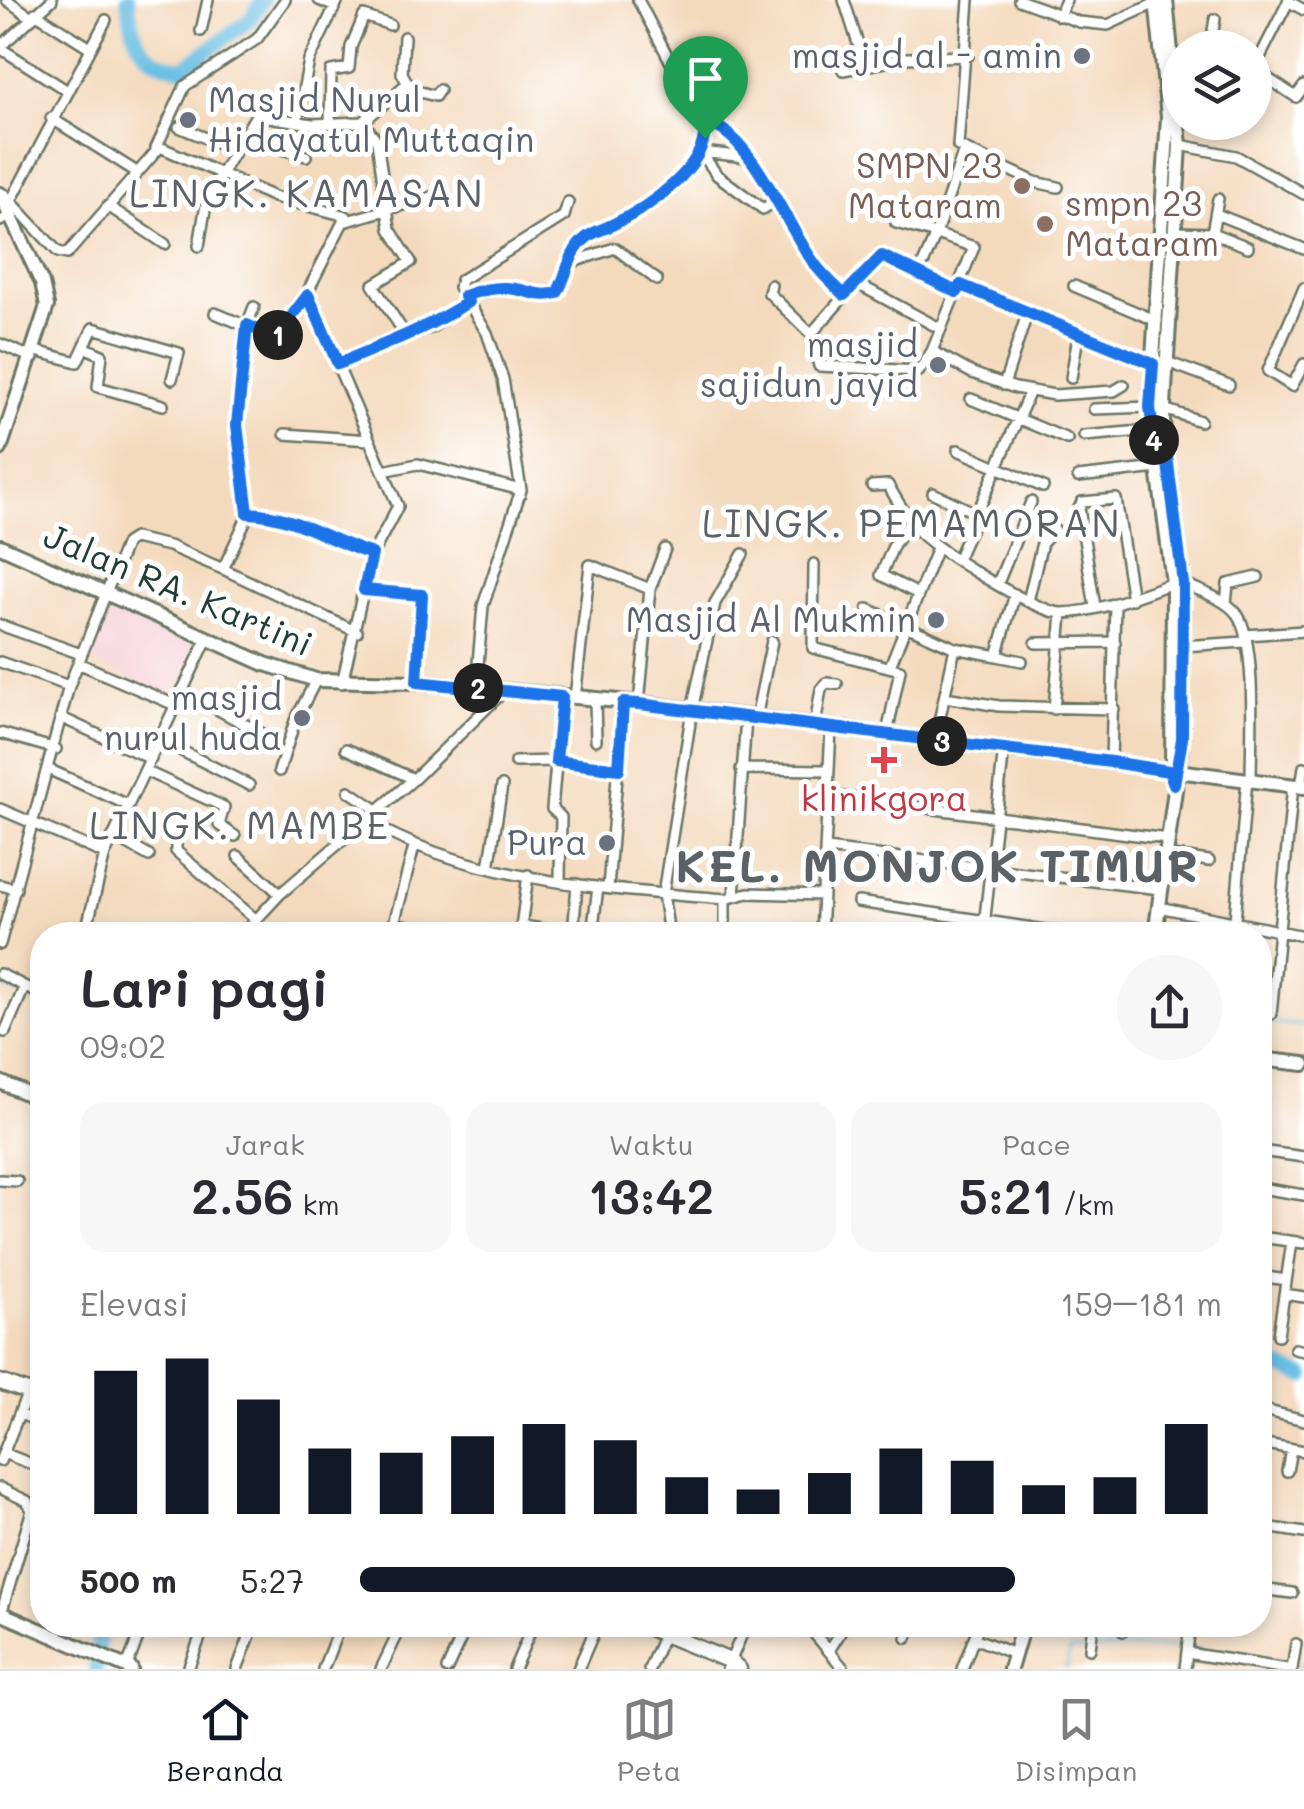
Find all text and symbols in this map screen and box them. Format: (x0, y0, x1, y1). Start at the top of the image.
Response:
map controls (1162, 30, 1272, 140)
button: layers (1162, 30, 1272, 140)
place label: masjid al - amin (792, 31, 1062, 77)
pin (663, 36, 748, 139)
marker: masjid al - amin (1071, 45, 1093, 67)
icon: arrive (678, 51, 733, 106)
place label: Masjid Nurul Hidayatul Muttaqin (208, 75, 534, 161)
marker: Masjid Nurul Hidayatul Muttaqin (177, 109, 199, 131)
place label: SMPN 23 Mataram (848, 141, 1002, 227)
district label: LINGK. KAMASAN (129, 167, 485, 217)
marker: SMPN 23 Mataram (1011, 175, 1033, 197)
place label: smpn 23 Mataram (1065, 179, 1219, 265)
marker: smpn 23 Mataram (1034, 213, 1056, 235)
pin: 1 (253, 310, 303, 360)
text: 1 (272, 317, 284, 353)
place label: masjid sajidun jayid (700, 320, 918, 406)
marker: masjid sajidun jayid (927, 354, 949, 376)
pin: 4 (1129, 415, 1179, 465)
text: 4 (1145, 422, 1163, 458)
district label: LINGK. PEMAMORAN (702, 497, 1122, 547)
street label: Jalan RA. Kartini (38, 511, 320, 665)
place label: Masjid Al Mukmin (626, 595, 916, 641)
marker: Masjid Al Mukmin (925, 609, 947, 631)
pin: 2 (453, 663, 503, 713)
text: 2 (470, 670, 486, 706)
place label: masjid nurul huda (104, 673, 282, 759)
marker: masjid nurul huda (291, 707, 313, 729)
pin: 3 (917, 716, 967, 766)
text: 3 (934, 723, 950, 759)
marker: klinikgora (871, 747, 897, 773)
place label: klinikgora (800, 774, 968, 820)
district label: LINGK. MAMBE (89, 799, 391, 849)
place label: Pura (507, 818, 587, 864)
marker: Pura (596, 832, 618, 854)
district label: KEL. MONJOK TIMUR (676, 835, 1200, 893)
text: Lari pagi (80, 950, 329, 1022)
button: share (1117, 955, 1222, 1060)
text: 09:02 (80, 1024, 166, 1066)
text: Jarak (226, 1126, 305, 1162)
text: Waktu (609, 1126, 693, 1162)
text: Pace (1002, 1126, 1071, 1162)
text: 2.56 (191, 1162, 294, 1228)
text: 13:42 (588, 1162, 714, 1228)
text: 5:21 (959, 1162, 1054, 1228)
text: km (294, 1186, 340, 1222)
text: /km (1054, 1186, 1115, 1222)
text: Elevasi (80, 1282, 188, 1324)
text: 159–181 m (1060, 1282, 1222, 1324)
text: 500 m (80, 1559, 177, 1601)
text: 5:27 (240, 1559, 304, 1601)
tab: Beranda (167, 1692, 284, 1788)
tab: Peta (617, 1692, 681, 1788)
tab: Disimpan (1015, 1692, 1137, 1788)

